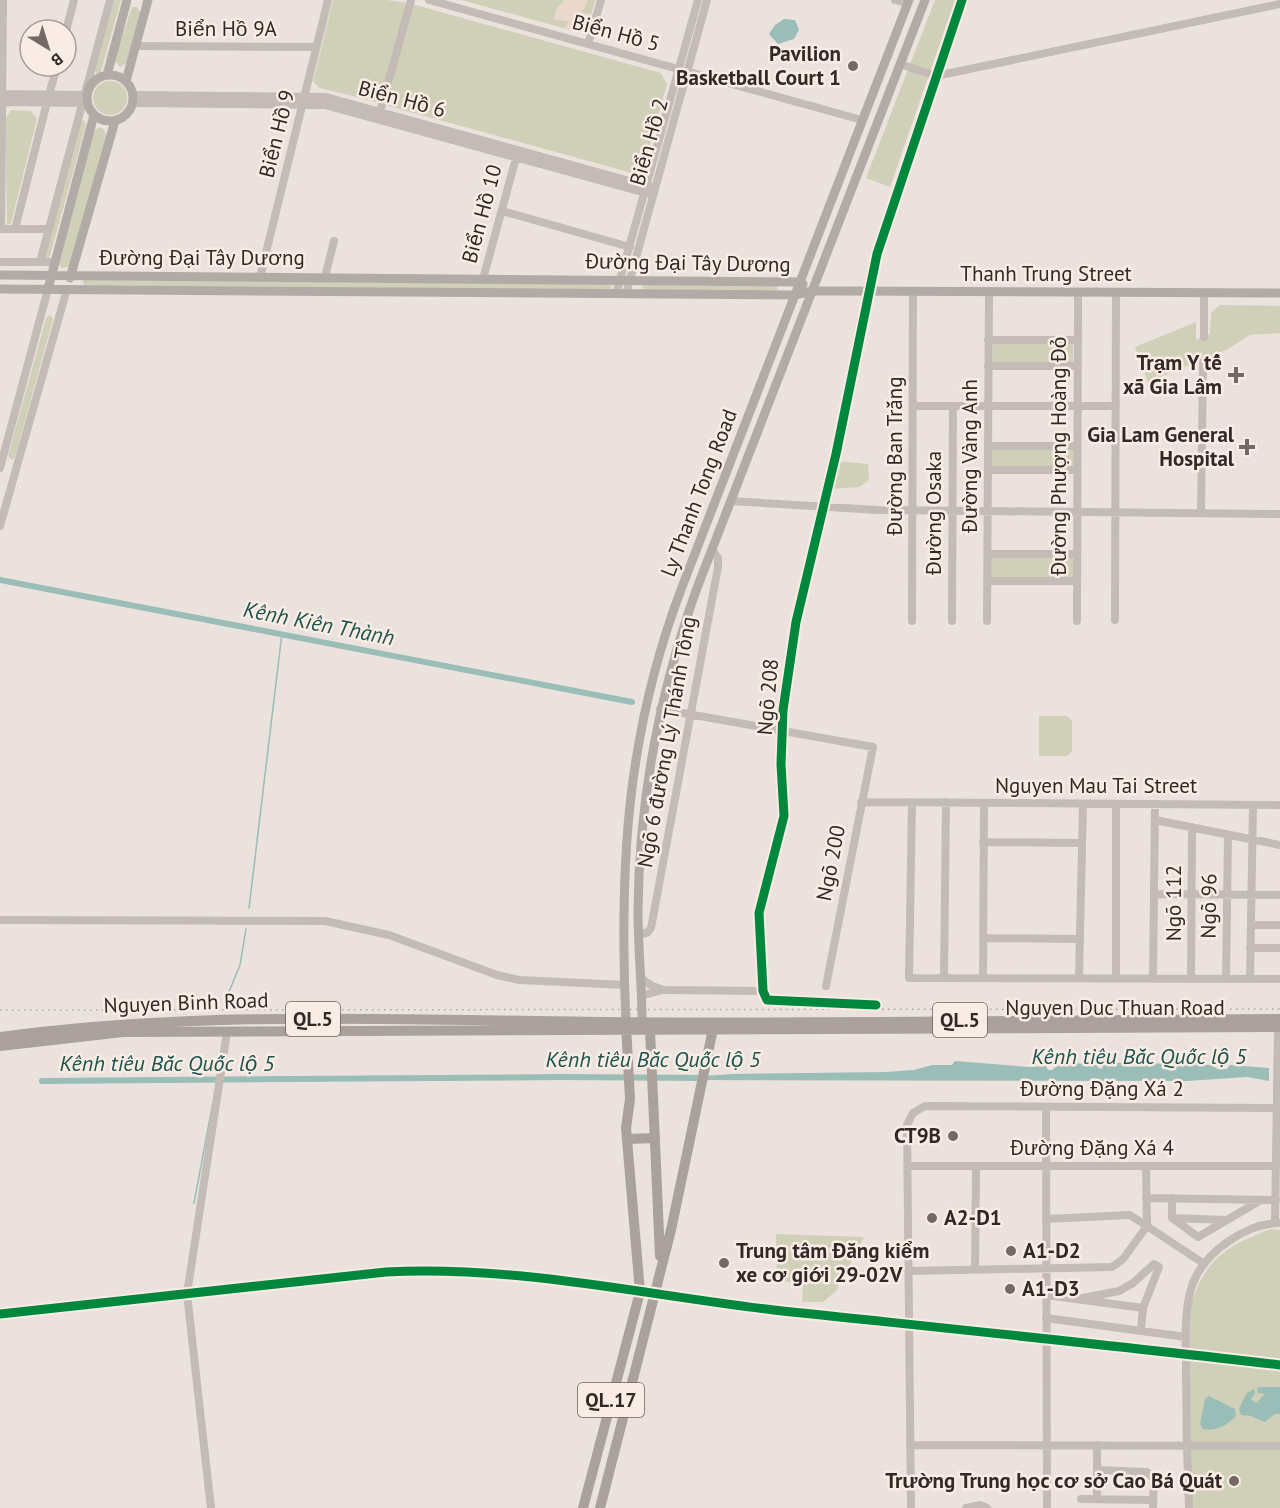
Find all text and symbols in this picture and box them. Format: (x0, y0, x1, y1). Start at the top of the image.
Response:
street label: Biển Hồ 5 (569, 8, 663, 57)
street label: Biển Hồ 9A (175, 15, 278, 42)
north arrow (18, 18, 78, 78)
place label: Pavilion Basketball Court 1 (676, 40, 841, 91)
text: B (47, 49, 67, 71)
marker: Pavilion Basketball Court 1 (846, 59, 860, 73)
street label: Biển Hồ 6 (355, 74, 449, 123)
street label: Biển Hồ 9 (253, 87, 300, 181)
street label: Biển Hồ 2 (623, 95, 674, 189)
street label: Biển Hồ 10 (455, 162, 508, 266)
street label: Đường Đại Tây Dương (98, 244, 305, 271)
street label: Đường Đại Tây Dương (584, 247, 791, 278)
street label: Thanh Trung Street (960, 260, 1132, 287)
street label: Đường Phượng Hoàng Đỏ (1045, 336, 1072, 577)
place label: Trạm Y tế xã Gia Lâm (1123, 349, 1222, 400)
marker: Trạm Y tế xã Gia Lâm (1227, 366, 1245, 384)
street label: Đường Ban Trắng (881, 377, 908, 536)
street label: Đường Vàng Anh (956, 379, 983, 534)
street label: Ly Thanh Tong Road (654, 405, 743, 580)
place label: Gia Lam General Hospital (1087, 421, 1235, 472)
marker: Gia Lam General Hospital (1238, 438, 1256, 456)
street label: Đường Osaka (920, 451, 947, 576)
water label: Kênh Kiên Thành (241, 595, 397, 651)
street label: Ngõ 6 đường Lý Thánh Tông (631, 614, 702, 870)
street label: Ngõ 208 (751, 658, 784, 736)
street label: Nguyen Mau Tai Street (995, 772, 1197, 799)
street label: Ngõ 200 (810, 823, 851, 903)
street label: Ngõ 112 (1160, 865, 1187, 941)
street label: Ngõ 96 (1194, 873, 1223, 939)
street label: Nguyen Binh Road (103, 986, 269, 1019)
street label: Nguyen Duc Thuan Road (1005, 994, 1225, 1021)
road number: QL.5 (286, 1002, 340, 1036)
road number: QL.5 (933, 1003, 987, 1037)
water label: Kênh tiêu Bắc Quốc lộ 5 (1032, 1042, 1247, 1070)
water label: Kênh tiêu Bắc Quốc lộ 5 (546, 1045, 761, 1073)
water label: Kênh tiêu Bắc Quốc lộ 5 (60, 1049, 275, 1077)
street label: Đường Đặng Xá 2 (1019, 1075, 1184, 1102)
place label: CT9B (894, 1122, 941, 1149)
marker: CT9B (946, 1129, 960, 1143)
street label: Đường Đặng Xá 4 (1009, 1134, 1174, 1161)
place label: A2-D1 (944, 1204, 1002, 1231)
marker: A2-D1 (925, 1211, 939, 1225)
place label: Trung tâm Đăng kiểm xe cơ giới 29-02V (736, 1237, 929, 1288)
place label: A1-D2 (1023, 1237, 1081, 1264)
marker: A1-D2 (1004, 1244, 1018, 1258)
marker: Trung tâm Đăng kiểm xe cơ giới 29-02V (717, 1256, 731, 1270)
place label: A1-D3 (1022, 1275, 1080, 1302)
marker: A1-D3 (1003, 1282, 1017, 1296)
road number: QL.17 (578, 1383, 644, 1417)
place label: Trường Trung học cơ sở Cao Bá Quát (885, 1467, 1223, 1494)
marker: Trường Trung học cơ sở Cao Bá Quát (1227, 1474, 1241, 1488)

